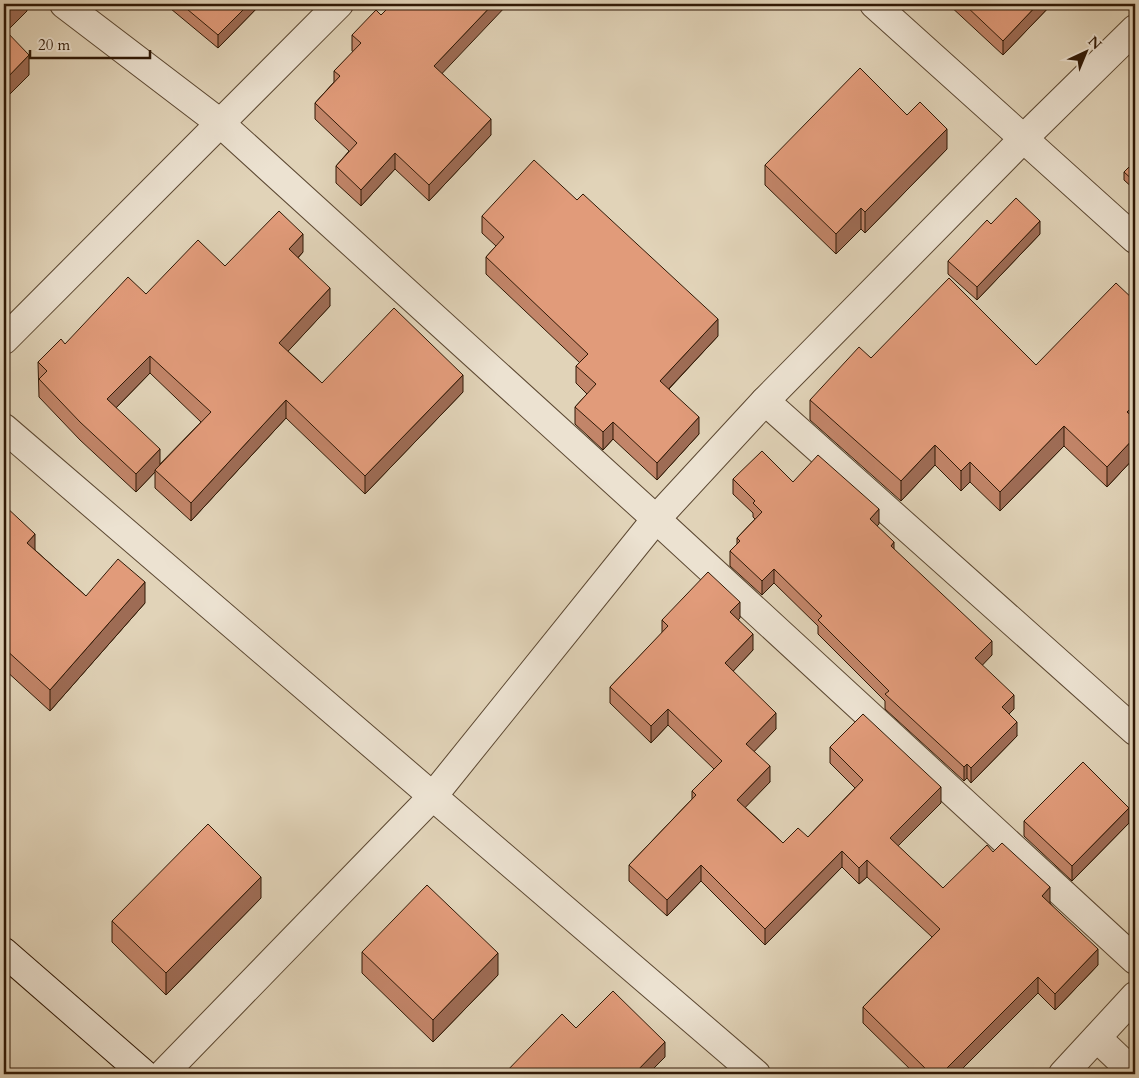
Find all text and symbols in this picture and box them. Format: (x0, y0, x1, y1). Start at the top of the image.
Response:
scale bar (30, 28, 150, 60)
north arrow (1062, 28, 1112, 78)
text: N (1084, 32, 1106, 54)
text: 20 m (38, 35, 70, 55)

